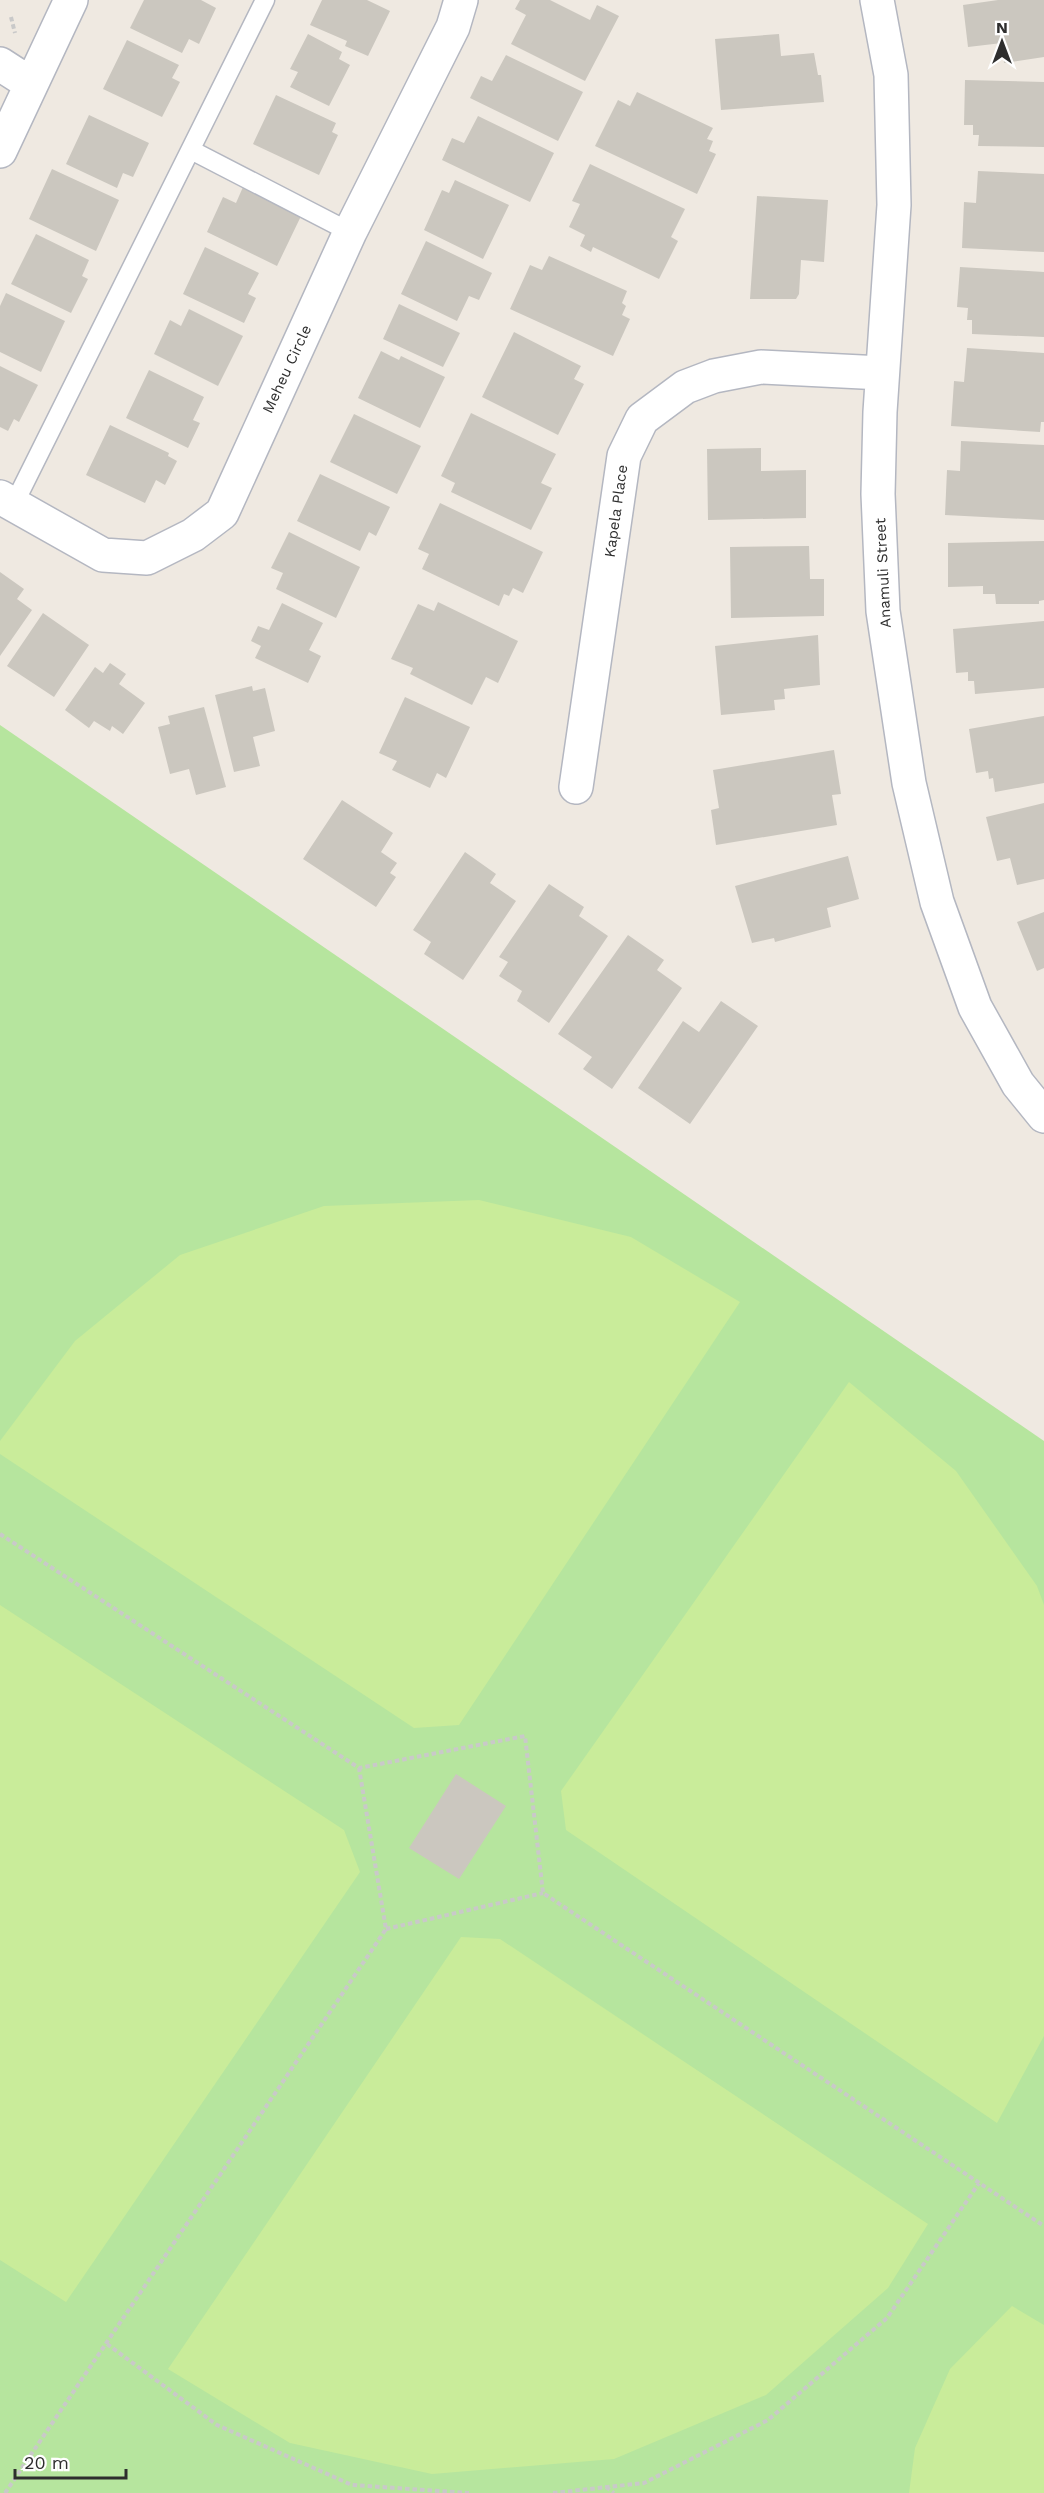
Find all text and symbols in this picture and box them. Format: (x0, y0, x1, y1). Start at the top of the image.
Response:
north arrow (972, 12, 1032, 72)
text: N (996, 18, 1008, 37)
street label: Meheu Circle (259, 322, 315, 416)
street label: Kapela Place (601, 464, 631, 558)
street label: Anamuli Street (871, 517, 895, 628)
scale bar (15, 2442, 126, 2480)
text: 20 m (24, 2452, 69, 2473)

